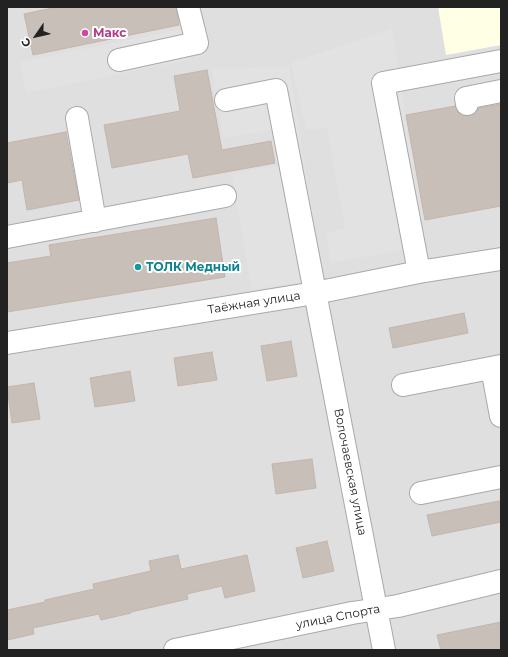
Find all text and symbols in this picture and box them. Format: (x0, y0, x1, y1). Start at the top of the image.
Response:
north arrow (16, 16, 56, 56)
place label: Макс (93, 26, 126, 40)
marker: Макс (80, 28, 90, 38)
text: С (18, 35, 34, 50)
place label: ТОЛК Медный (146, 260, 240, 274)
marker: ТОЛК Медный (133, 262, 143, 272)
street label: Таёжная улица (207, 289, 301, 317)
street label: Волочаевская улица (331, 407, 369, 537)
street label: улица Спорта (295, 602, 381, 632)

